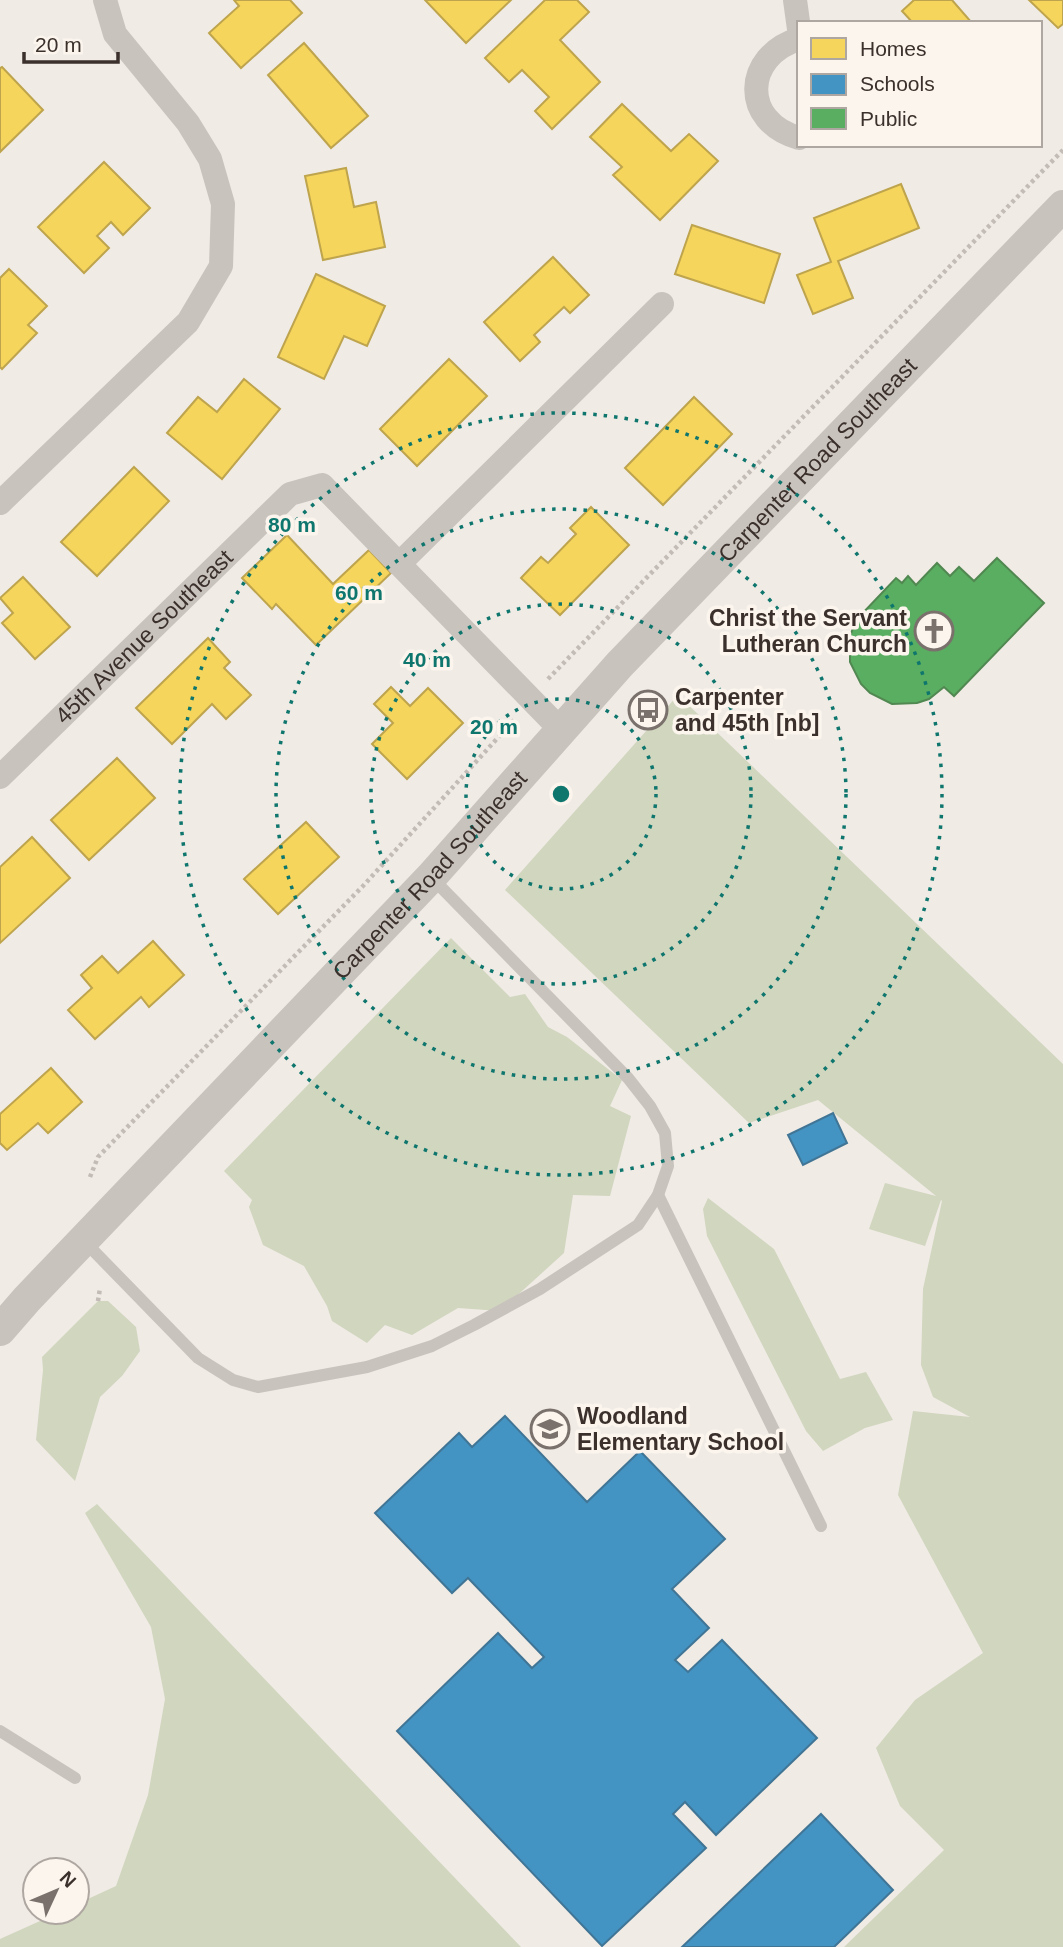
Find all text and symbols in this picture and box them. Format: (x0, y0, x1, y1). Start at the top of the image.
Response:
scale bar (24, 21, 119, 65)
legend (797, 21, 1042, 147)
text: 20 m (35, 33, 82, 56)
text: Homes (860, 37, 927, 60)
text: Schools (860, 72, 935, 95)
text: Public (860, 107, 917, 130)
street label: Carpenter Road Southeast (713, 352, 922, 567)
text: 80 m (268, 513, 316, 536)
street label: 45th Avenue Southeast (50, 544, 238, 729)
text: 60 m (335, 581, 383, 604)
place label: Christ the Servant Lutheran Church (709, 605, 907, 657)
church icon: Christ the Servant Lutheran Church (913, 610, 955, 652)
text: 40 m (403, 648, 451, 671)
place label: Carpenter and 45th [nb] (675, 684, 819, 736)
bus stop icon: Carpenter and 45th [nb] (627, 689, 669, 731)
text: 20 m (470, 715, 518, 738)
street label: Carpenter Road Southeast (327, 765, 532, 984)
centre of rings (549, 782, 573, 806)
place label: Woodland Elementary School (577, 1403, 784, 1455)
school or university icon: Woodland Elementary School (529, 1408, 571, 1450)
north arrow (21, 1856, 91, 1926)
text: N (56, 1867, 80, 1892)

